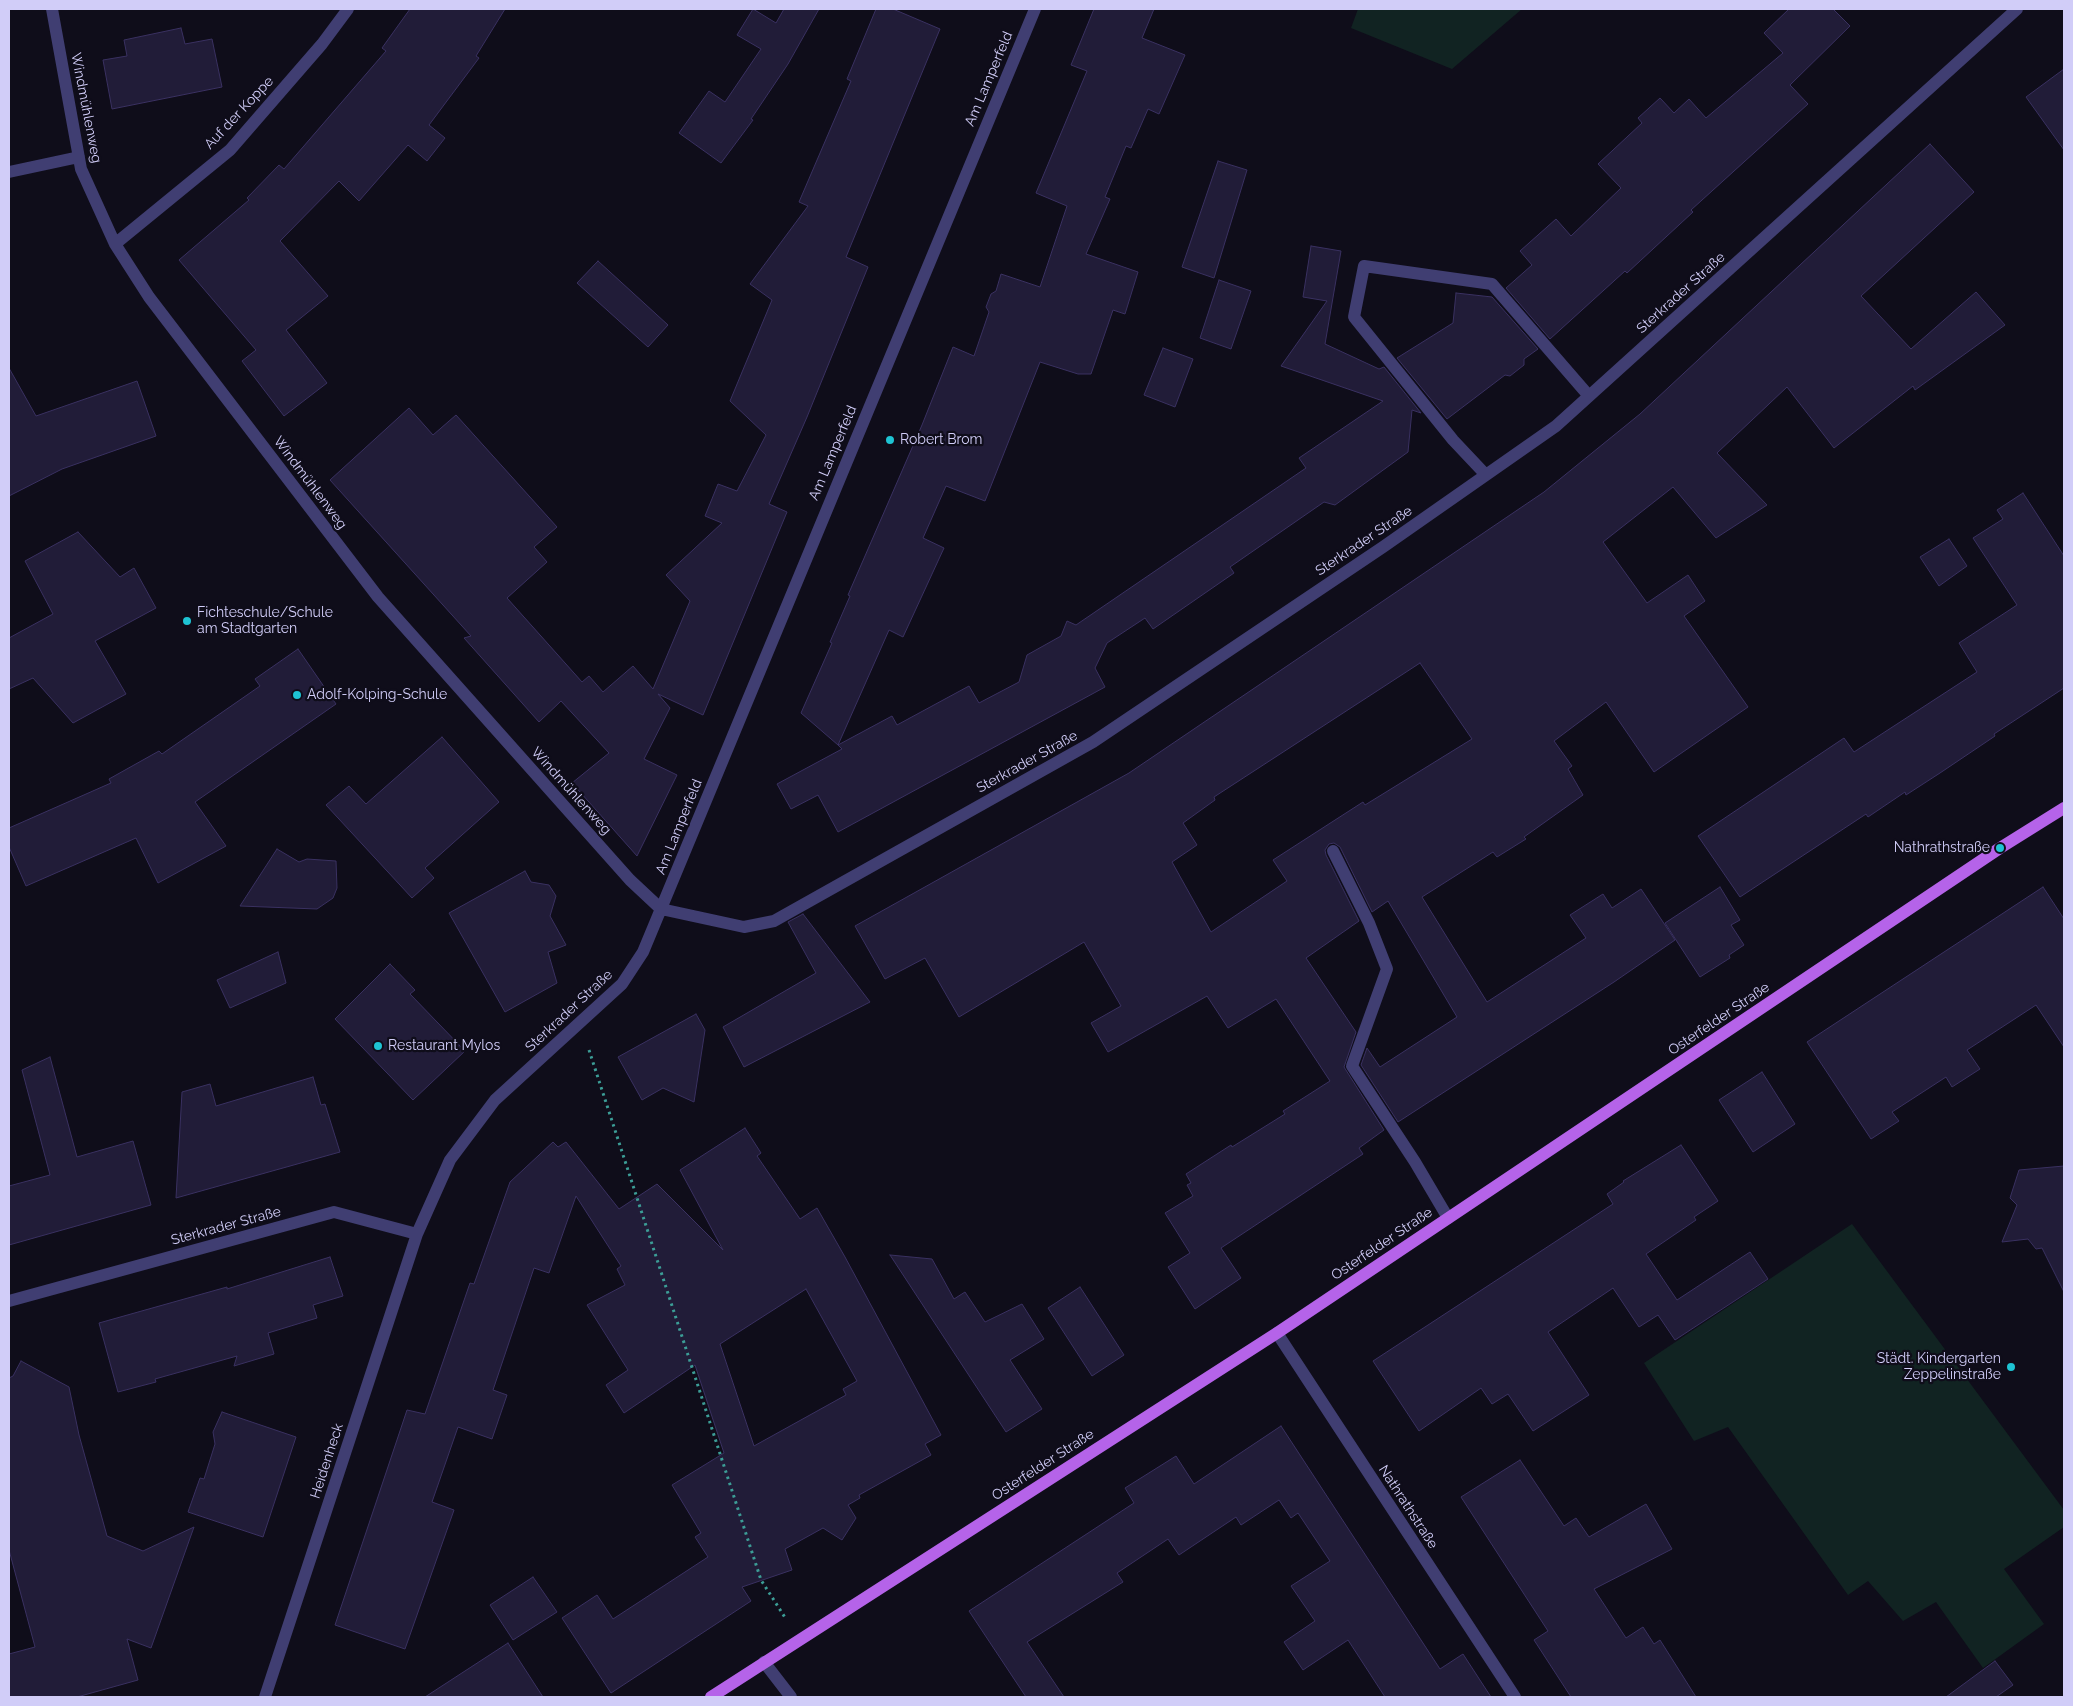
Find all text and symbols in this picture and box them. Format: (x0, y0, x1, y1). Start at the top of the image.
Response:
street label: Am Lamperfeld (961, 29, 1017, 129)
street label: Windmühlenweg (67, 51, 105, 165)
street label: Auf der Koppe (201, 73, 277, 153)
street label: Sterkrader Straße (1633, 249, 1729, 337)
street label: Am Lamperfeld (805, 403, 861, 503)
place label: Robert Brom (900, 432, 982, 448)
street label: Windmühlenweg (270, 433, 350, 533)
marker: Robert Brom (884, 434, 896, 446)
street label: Sterkrader Straße (1312, 502, 1416, 580)
place label: Fichteschule/Schule am Stadtgarten (197, 605, 333, 638)
marker: Fichteschule/Schule am Stadtgarten (181, 615, 193, 627)
place label: Adolf-Kolping-Schule (307, 687, 447, 703)
marker: Adolf-Kolping-Schule (291, 689, 303, 701)
street label: Sterkrader Straße (974, 727, 1080, 797)
street label: Windmühlenweg (527, 744, 615, 838)
street label: Am Lamperfeld (652, 777, 706, 877)
place label: Nathrathstraße (1894, 840, 1990, 856)
marker: Nathrathstraße (1994, 842, 2006, 854)
street label: Sterkrader Straße (522, 966, 616, 1056)
street label: Osterfelder Straße (1665, 979, 1773, 1059)
place label: Restaurant Mylos (388, 1038, 500, 1054)
marker: Restaurant Mylos (372, 1040, 384, 1052)
street label: Sterkrader Straße (169, 1203, 283, 1249)
street label: Osterfelder Straße (1328, 1204, 1436, 1284)
place label: Städt. Kindergarten Zeppelinstraße (1877, 1351, 2001, 1384)
marker: Städt. Kindergarten Zeppelinstraße (2005, 1361, 2017, 1373)
street label: Heidenheck (307, 1421, 347, 1501)
street label: Osterfelder Straße (989, 1426, 1097, 1504)
street label: Nathrathstraße (1375, 1462, 1441, 1552)

